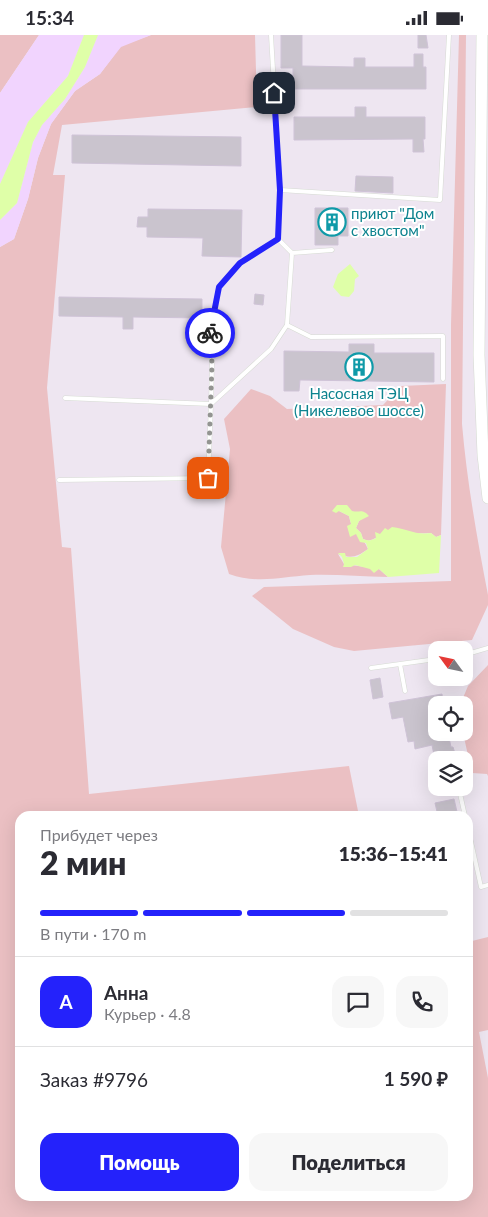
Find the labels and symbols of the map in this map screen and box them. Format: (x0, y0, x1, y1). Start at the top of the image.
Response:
pin (253, 72, 295, 114)
place label: приют "Дом с хвостом" (351, 204, 434, 239)
building icon: приют "Дом с хвостом" (317, 207, 347, 237)
courier (185, 308, 235, 358)
building icon: Насосная ТЭЦ (Никелевое шоссе) (344, 352, 374, 382)
place label: Насосная ТЭЦ (Никелевое шоссе) (294, 384, 424, 419)
pin (187, 457, 229, 499)
north arrow (428, 641, 472, 686)

